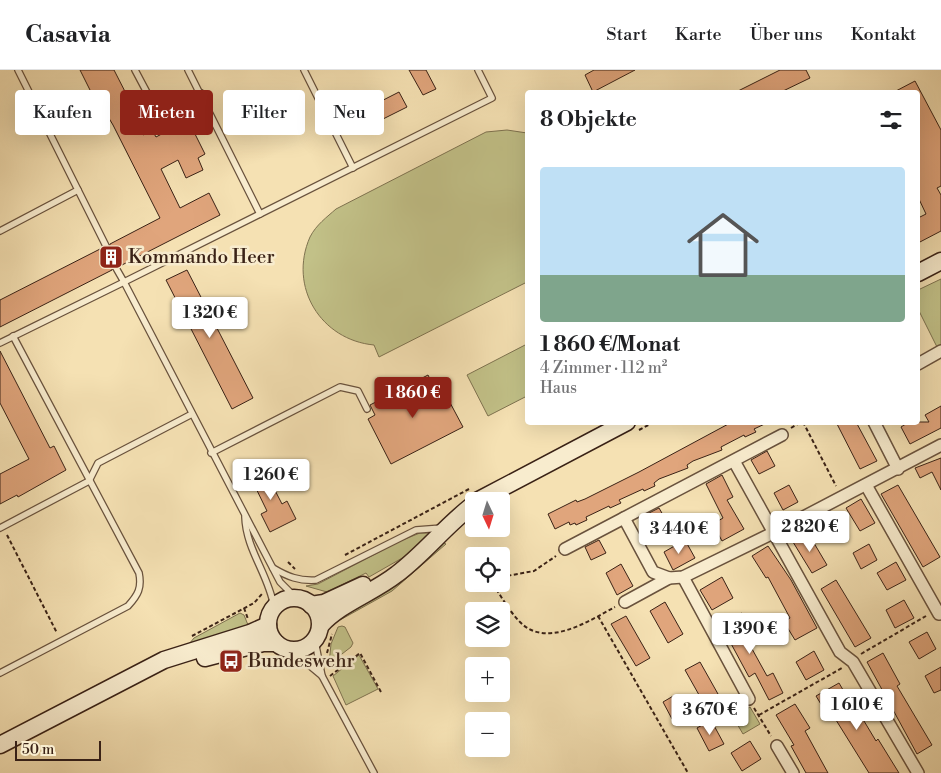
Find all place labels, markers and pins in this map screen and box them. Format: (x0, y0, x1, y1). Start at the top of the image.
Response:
building icon: Kommando Heer (98, 244, 124, 270)
place label: Kommando Heer (128, 245, 275, 269)
pin: 1 320 € (164, 296, 256, 339)
pin: 1 860 € (367, 376, 459, 419)
pin: 1 260 € (225, 458, 317, 501)
pin: 2 820 € (764, 510, 856, 553)
pin: 3 440 € (633, 512, 725, 555)
pin: 1 390 € (704, 612, 796, 655)
bus stop icon: Bundeswehr (218, 648, 244, 674)
place label: Bundeswehr (247, 649, 355, 673)
pin: 1 610 € (811, 688, 903, 731)
pin: 3 670 € (664, 694, 756, 736)

